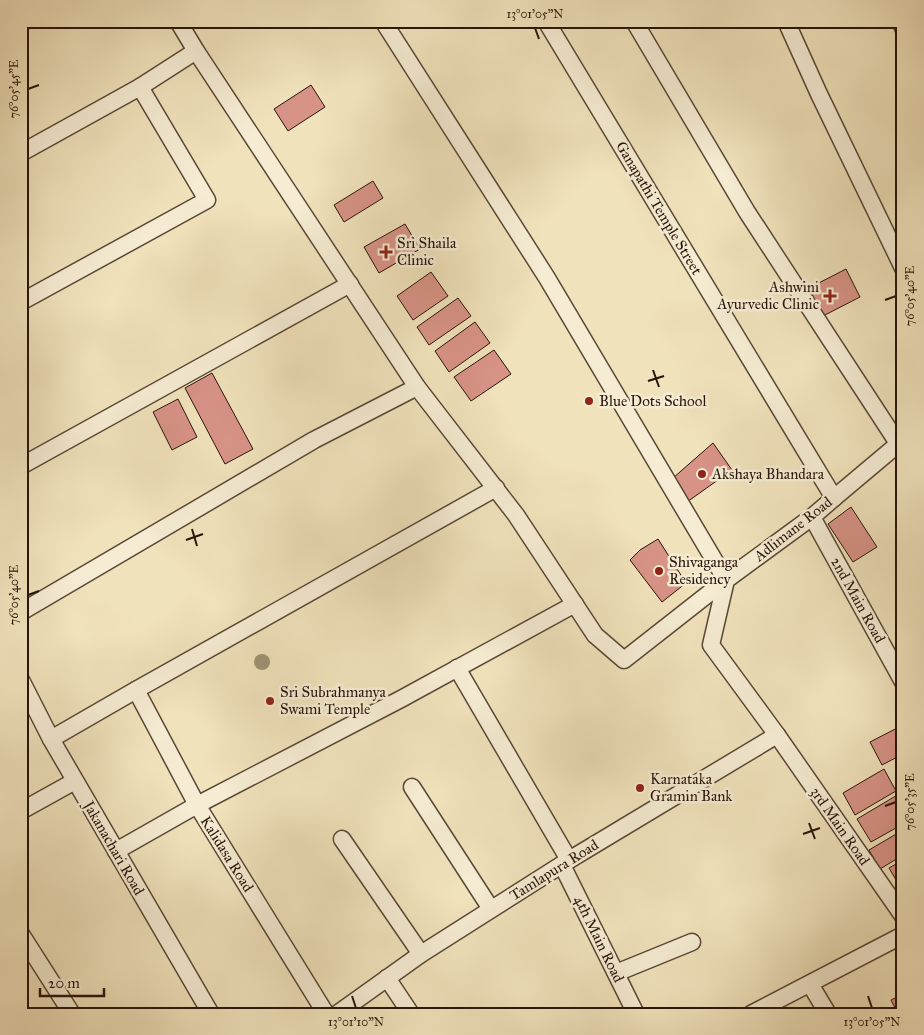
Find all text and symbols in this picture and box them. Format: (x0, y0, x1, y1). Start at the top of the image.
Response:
text: 13°01'05"N (507, 7, 563, 21)
text: 76°05'45"E (7, 59, 21, 118)
street label: Ganapathi Temple Street (612, 138, 706, 279)
place label: Sri Shaila Clinic (397, 234, 457, 269)
marker: Sri Shaila Clinic (379, 245, 393, 259)
text: 76°05'40"E (903, 265, 917, 326)
place label: Ashwini Ayurvedic Clinic (716, 278, 819, 313)
marker: Ashwini Ayurvedic Clinic (823, 289, 837, 303)
place label: Blue Dots School (599, 392, 707, 410)
marker: Blue Dots School (583, 395, 595, 407)
place label: Akshaya Bhandara (711, 465, 825, 483)
marker: Akshaya Bhandara (696, 468, 708, 480)
street label: Adlimane Road (750, 493, 836, 566)
place label: Shivaganga Residency (669, 553, 739, 588)
street label: 2nd Main Road (827, 554, 889, 647)
text: 76°05'40"E (7, 564, 21, 625)
marker: Shivaganga Residency (653, 565, 665, 577)
place label: Sri Subrahmanya Swami Temple (280, 683, 386, 718)
marker: Sri Subrahmanya Swami Temple (264, 695, 276, 707)
place label: Karnataka Gramin Bank (650, 770, 732, 805)
text: 76°05'35"E (903, 773, 917, 830)
marker: Karnataka Gramin Bank (634, 782, 646, 794)
street label: 3rd Main Road (806, 783, 874, 869)
street label: Jakanachari Road (78, 796, 148, 899)
street label: Kalidasa Road (197, 813, 258, 896)
street label: Tamlapura Road (506, 835, 602, 904)
street label: 4th Main Road (570, 893, 628, 986)
scale bar (40, 965, 104, 997)
text: 20 m (48, 974, 80, 992)
text: 13°01'10"N (328, 1015, 384, 1029)
text: 13°01'05"N (844, 1015, 900, 1029)

